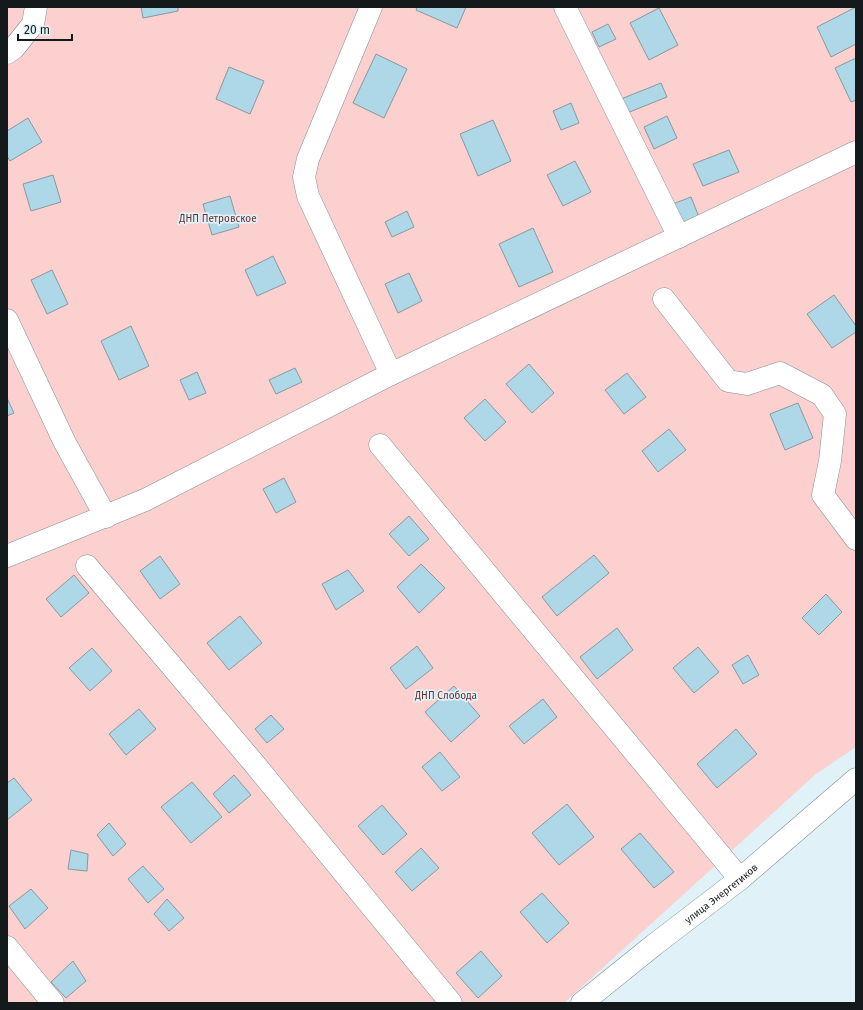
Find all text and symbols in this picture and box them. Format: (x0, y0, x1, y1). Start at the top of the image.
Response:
scale bar (18, 16, 72, 42)
text: 20 m (24, 23, 50, 37)
park label: ДНП Петровское (178, 213, 257, 225)
park label: ДНП Слобода (414, 690, 477, 702)
street label: улица Энергетиков (682, 861, 761, 926)

